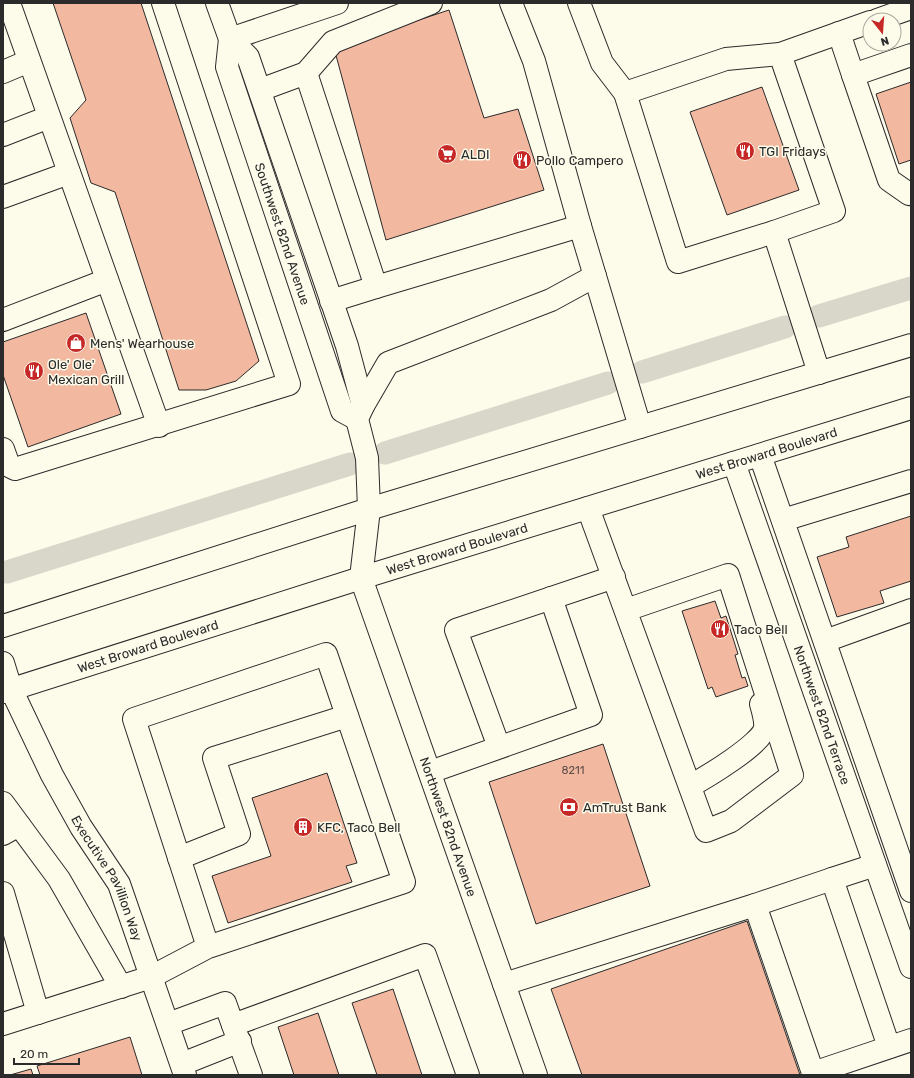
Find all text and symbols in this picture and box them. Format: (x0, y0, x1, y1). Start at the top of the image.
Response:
north arrow (862, 12, 902, 52)
text: N (879, 34, 890, 48)
restaurant icon: TGI Fridays (734, 140, 756, 162)
supermarket icon: ALDI (436, 143, 458, 165)
place label: TGI Fridays (759, 144, 826, 159)
place label: ALDI (461, 147, 490, 162)
restaurant icon: Pollo Campero (511, 149, 533, 171)
place label: Pollo Campero (536, 153, 623, 168)
street label: Southwest 82nd Avenue (252, 161, 313, 307)
shop icon: Mens' Wearhouse (65, 332, 87, 354)
place label: Mens' Wearhouse (90, 336, 194, 351)
place label: Ole' Ole' Mexican Grill (48, 357, 124, 387)
restaurant icon: Ole' Ole' Mexican Grill (23, 360, 45, 382)
street label: West Broward Boulevard (694, 424, 839, 482)
street label: West Broward Boulevard (384, 520, 530, 578)
street label: West Broward Boulevard (76, 617, 220, 676)
restaurant icon: Taco Bell (709, 618, 731, 640)
place label: Taco Bell (734, 622, 788, 637)
street label: Northwest 82nd Terrace (791, 644, 853, 787)
street label: Northwest 82nd Avenue (417, 755, 480, 899)
house number: 8211 (562, 764, 584, 777)
bank icon: AmTrust Bank (558, 796, 580, 818)
place label: AmTrust Bank (583, 800, 667, 815)
street label: Executive Pavillion Way (68, 813, 145, 943)
building icon: KFC, Taco Bell (292, 816, 314, 838)
place label: KFC, Taco Bell (317, 820, 401, 835)
scale bar (14, 1040, 79, 1066)
text: 20 m (20, 1047, 48, 1061)

